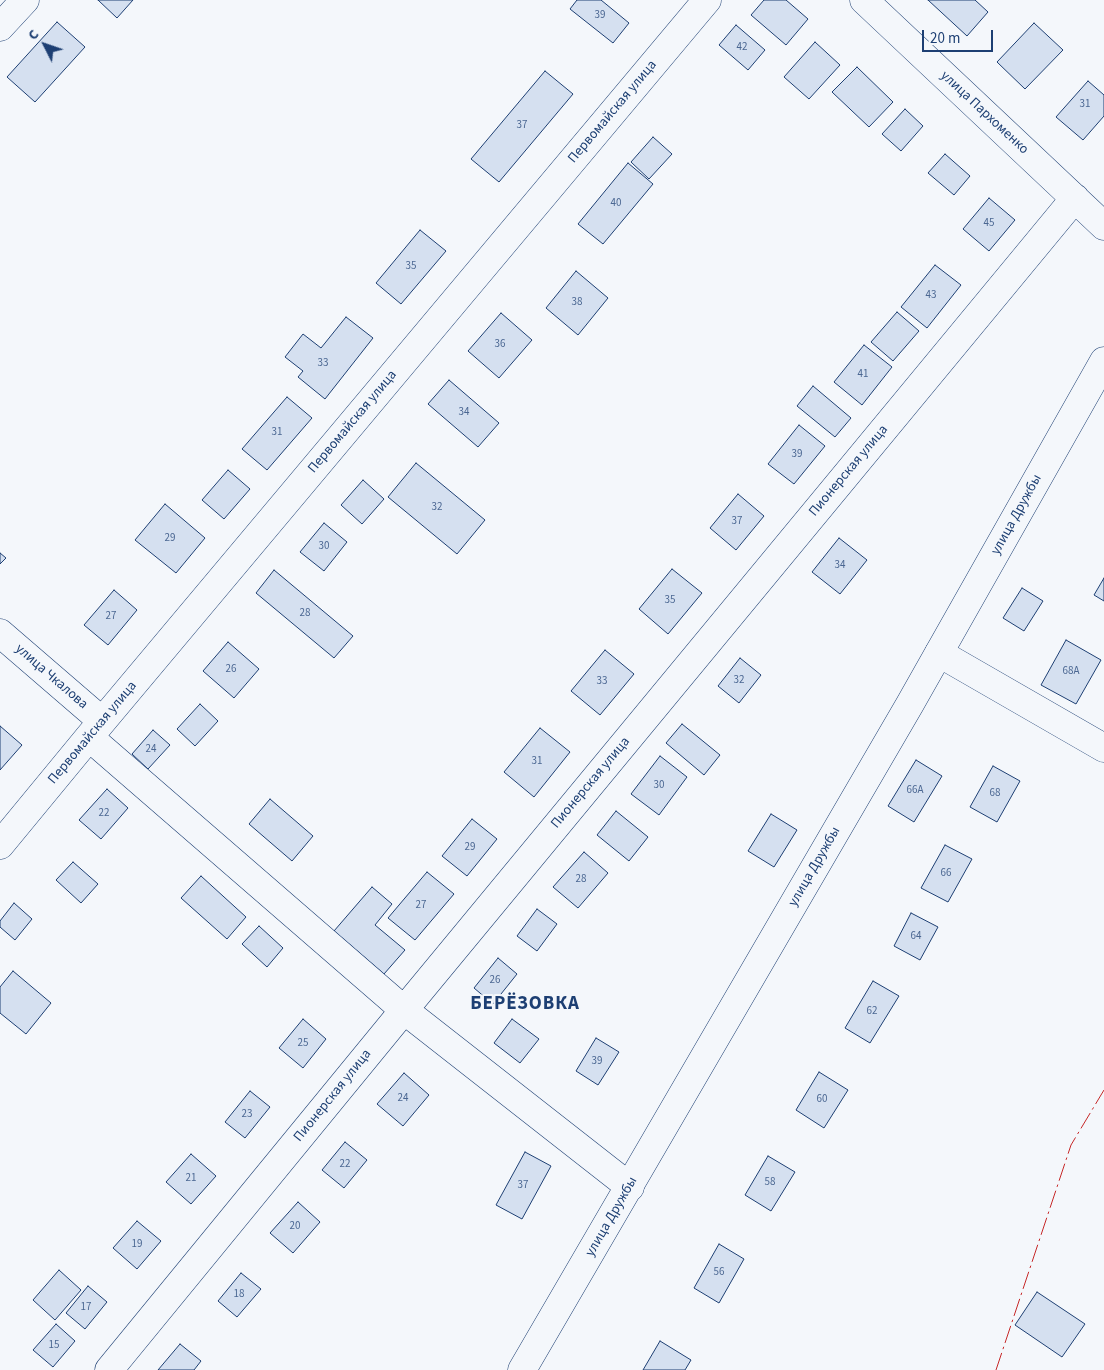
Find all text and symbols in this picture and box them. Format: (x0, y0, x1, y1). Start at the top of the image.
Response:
house number: 39 (595, 9, 605, 23)
north arrow (20, 20, 70, 70)
scale bar (924, 20, 995, 52)
text: С (23, 26, 44, 45)
text: 20 m (930, 28, 960, 49)
house number: 42 (737, 41, 747, 55)
street label: Первомайская улица (565, 57, 661, 167)
street label: улица Пархоменко (936, 68, 1032, 158)
house number: 31 (1080, 98, 1090, 112)
house number: 37 (517, 119, 527, 133)
house number: 40 (611, 197, 621, 211)
house number: 45 (984, 217, 994, 231)
house number: 35 (406, 260, 416, 274)
house number: 43 (926, 289, 936, 303)
house number: 38 (572, 296, 582, 310)
house number: 36 (495, 338, 505, 352)
house number: 33 (318, 357, 328, 371)
street label: Первомайская улица (305, 367, 401, 477)
house number: 41 (858, 368, 868, 382)
house number: 34 (459, 406, 469, 420)
street label: Пионерская улица (806, 422, 892, 520)
house number: 31 (272, 426, 282, 440)
house number: 39 (792, 448, 802, 462)
street label: улица Дружбы (988, 472, 1046, 558)
house number: 32 (432, 501, 442, 515)
house number: 37 (732, 515, 742, 529)
house number: 29 (165, 532, 175, 546)
house number: 30 (319, 540, 329, 554)
house number: 34 (835, 559, 845, 573)
house number: 35 (665, 594, 675, 608)
house number: 28 (300, 607, 310, 621)
house number: 27 (106, 610, 116, 624)
street label: улица Чкалова (11, 641, 91, 713)
house number: 26 (226, 663, 236, 677)
house number: 68А (1063, 665, 1079, 679)
house number: 32 (734, 674, 744, 688)
house number: 33 (597, 675, 607, 689)
street label: Первомайская улица (45, 678, 141, 788)
street label: Пионерская улица (548, 734, 634, 832)
house number: 24 (146, 743, 156, 757)
house number: 31 (532, 755, 542, 769)
house number: 30 (654, 779, 664, 793)
house number: 66А (907, 784, 923, 798)
house number: 68 (990, 787, 1000, 801)
house number: 22 (99, 807, 109, 821)
street label: улица Дружбы (785, 824, 845, 910)
house number: 29 (465, 841, 475, 855)
house number: 66 (941, 867, 951, 881)
house number: 28 (576, 873, 586, 887)
house number: 27 (416, 899, 426, 913)
house number: 64 (911, 930, 921, 944)
house number: 26 (490, 974, 500, 988)
district label: БЕРЁЗОВКА (469, 994, 581, 1016)
house number: 62 (867, 1005, 877, 1019)
house number: 25 (298, 1037, 308, 1051)
street label: Пионерская улица (291, 1046, 375, 1146)
house number: 39 (592, 1055, 602, 1069)
house number: 24 (398, 1092, 408, 1106)
house number: 60 (817, 1093, 827, 1107)
house number: 23 (242, 1108, 252, 1122)
house number: 22 (340, 1158, 350, 1172)
house number: 21 (186, 1172, 196, 1186)
street label: улица Дружбы (582, 1174, 642, 1260)
house number: 58 (765, 1176, 775, 1190)
house number: 37 (518, 1179, 528, 1193)
house number: 20 (290, 1220, 300, 1234)
house number: 19 (132, 1238, 142, 1252)
house number: 56 (714, 1266, 724, 1280)
house number: 18 (234, 1288, 244, 1302)
house number: 17 (81, 1301, 91, 1315)
house number: 15 (49, 1339, 59, 1353)

